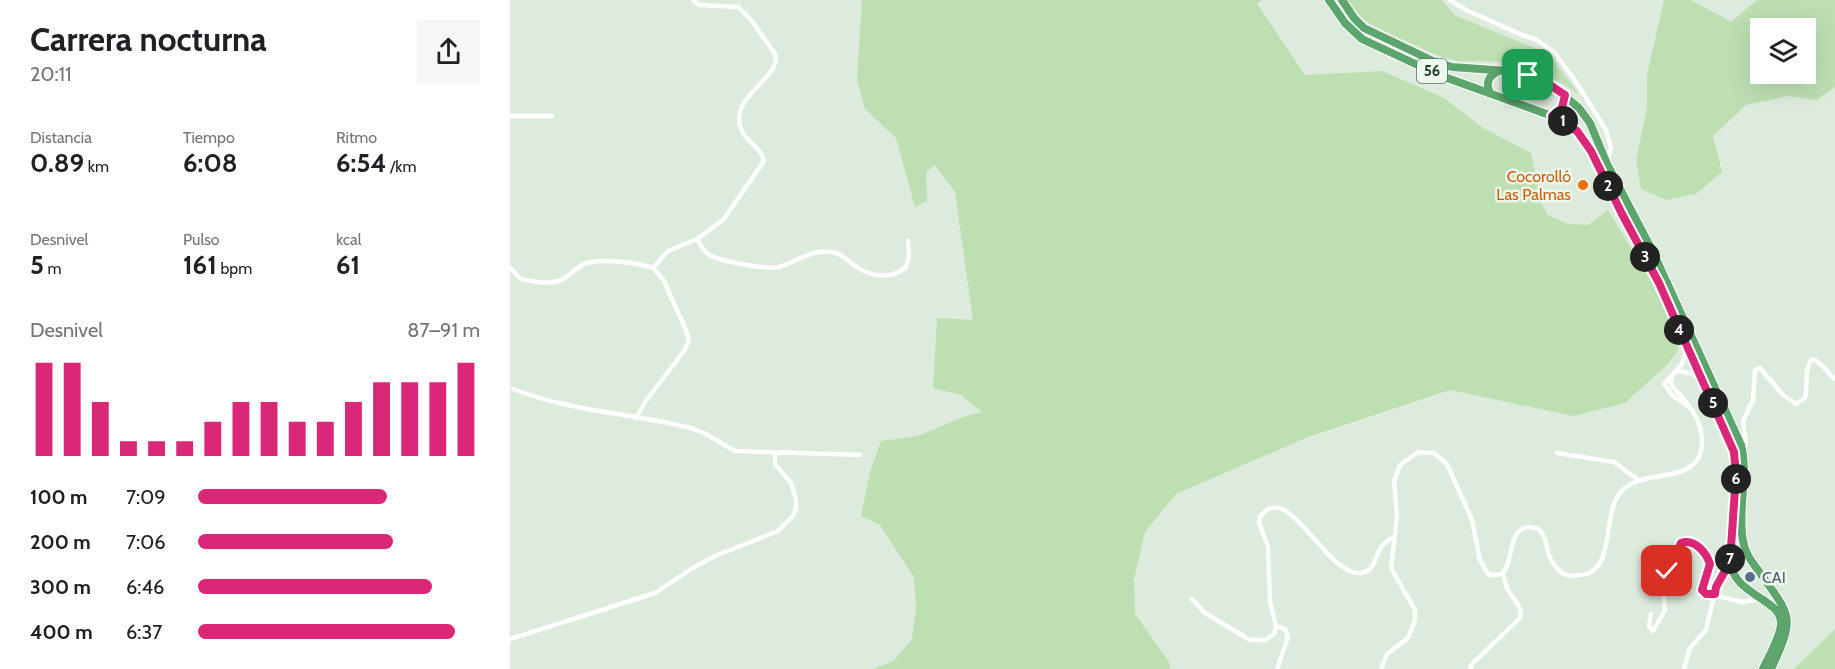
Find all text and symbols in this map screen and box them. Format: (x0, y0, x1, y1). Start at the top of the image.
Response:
map controls (1750, 18, 1816, 84)
button: layers (1750, 18, 1816, 84)
text: Carrera nocturna (30, 19, 267, 59)
button: share (417, 20, 480, 83)
pin (1502, 49, 1553, 100)
icon: arrive (1511, 58, 1544, 91)
road number: 56 (1417, 59, 1447, 83)
text: 20:11 (30, 62, 72, 86)
pin: 1 (1548, 106, 1578, 136)
text: 1 (1560, 111, 1566, 130)
text: Distancia (30, 128, 92, 147)
text: Tiempo (183, 128, 235, 147)
text: Ritmo (336, 128, 377, 147)
text: 0.89 (30, 147, 84, 179)
text: 6:08 (183, 147, 237, 179)
text: 6:54 (336, 147, 387, 179)
text: km (84, 157, 109, 176)
text: /km (387, 157, 416, 176)
place label: Cocorolló Las Palmas (1496, 167, 1571, 204)
pin: 2 (1593, 171, 1623, 201)
text: 2 (1604, 176, 1612, 195)
marker: Cocorolló Las Palmas (1576, 178, 1590, 192)
text: Desnivel (30, 230, 88, 249)
text: Pulso (183, 230, 220, 249)
text: kcal (336, 230, 362, 249)
pin: 3 (1630, 242, 1660, 272)
text: 3 (1641, 247, 1649, 266)
text: 5 (30, 249, 44, 281)
text: 161 (183, 249, 217, 281)
text: 61 (336, 249, 360, 281)
text: m (44, 259, 62, 278)
text: bpm (217, 259, 252, 278)
pin: 4 (1664, 315, 1694, 345)
text: Desnivel (30, 318, 103, 342)
text: 87–91 m (407, 318, 480, 342)
text: 4 (1674, 320, 1684, 339)
pin: 5 (1698, 388, 1728, 418)
text: 5 (1709, 393, 1717, 412)
pin: 6 (1721, 464, 1751, 494)
text: 6 (1732, 469, 1741, 488)
text: 100 m (30, 485, 88, 509)
text: 7:09 (126, 485, 166, 509)
text: 200 m (30, 530, 91, 554)
text: 7:06 (126, 530, 166, 554)
pin: 7 (1715, 544, 1745, 574)
pin (1641, 545, 1692, 596)
text: 7 (1726, 549, 1734, 568)
icon: check (1650, 554, 1683, 587)
place label: CAI (1762, 568, 1786, 587)
marker: CAI (1743, 570, 1757, 584)
text: 300 m (30, 575, 91, 599)
text: 6:46 (126, 575, 164, 599)
text: 400 m (30, 620, 93, 644)
text: 6:37 (126, 620, 162, 644)

